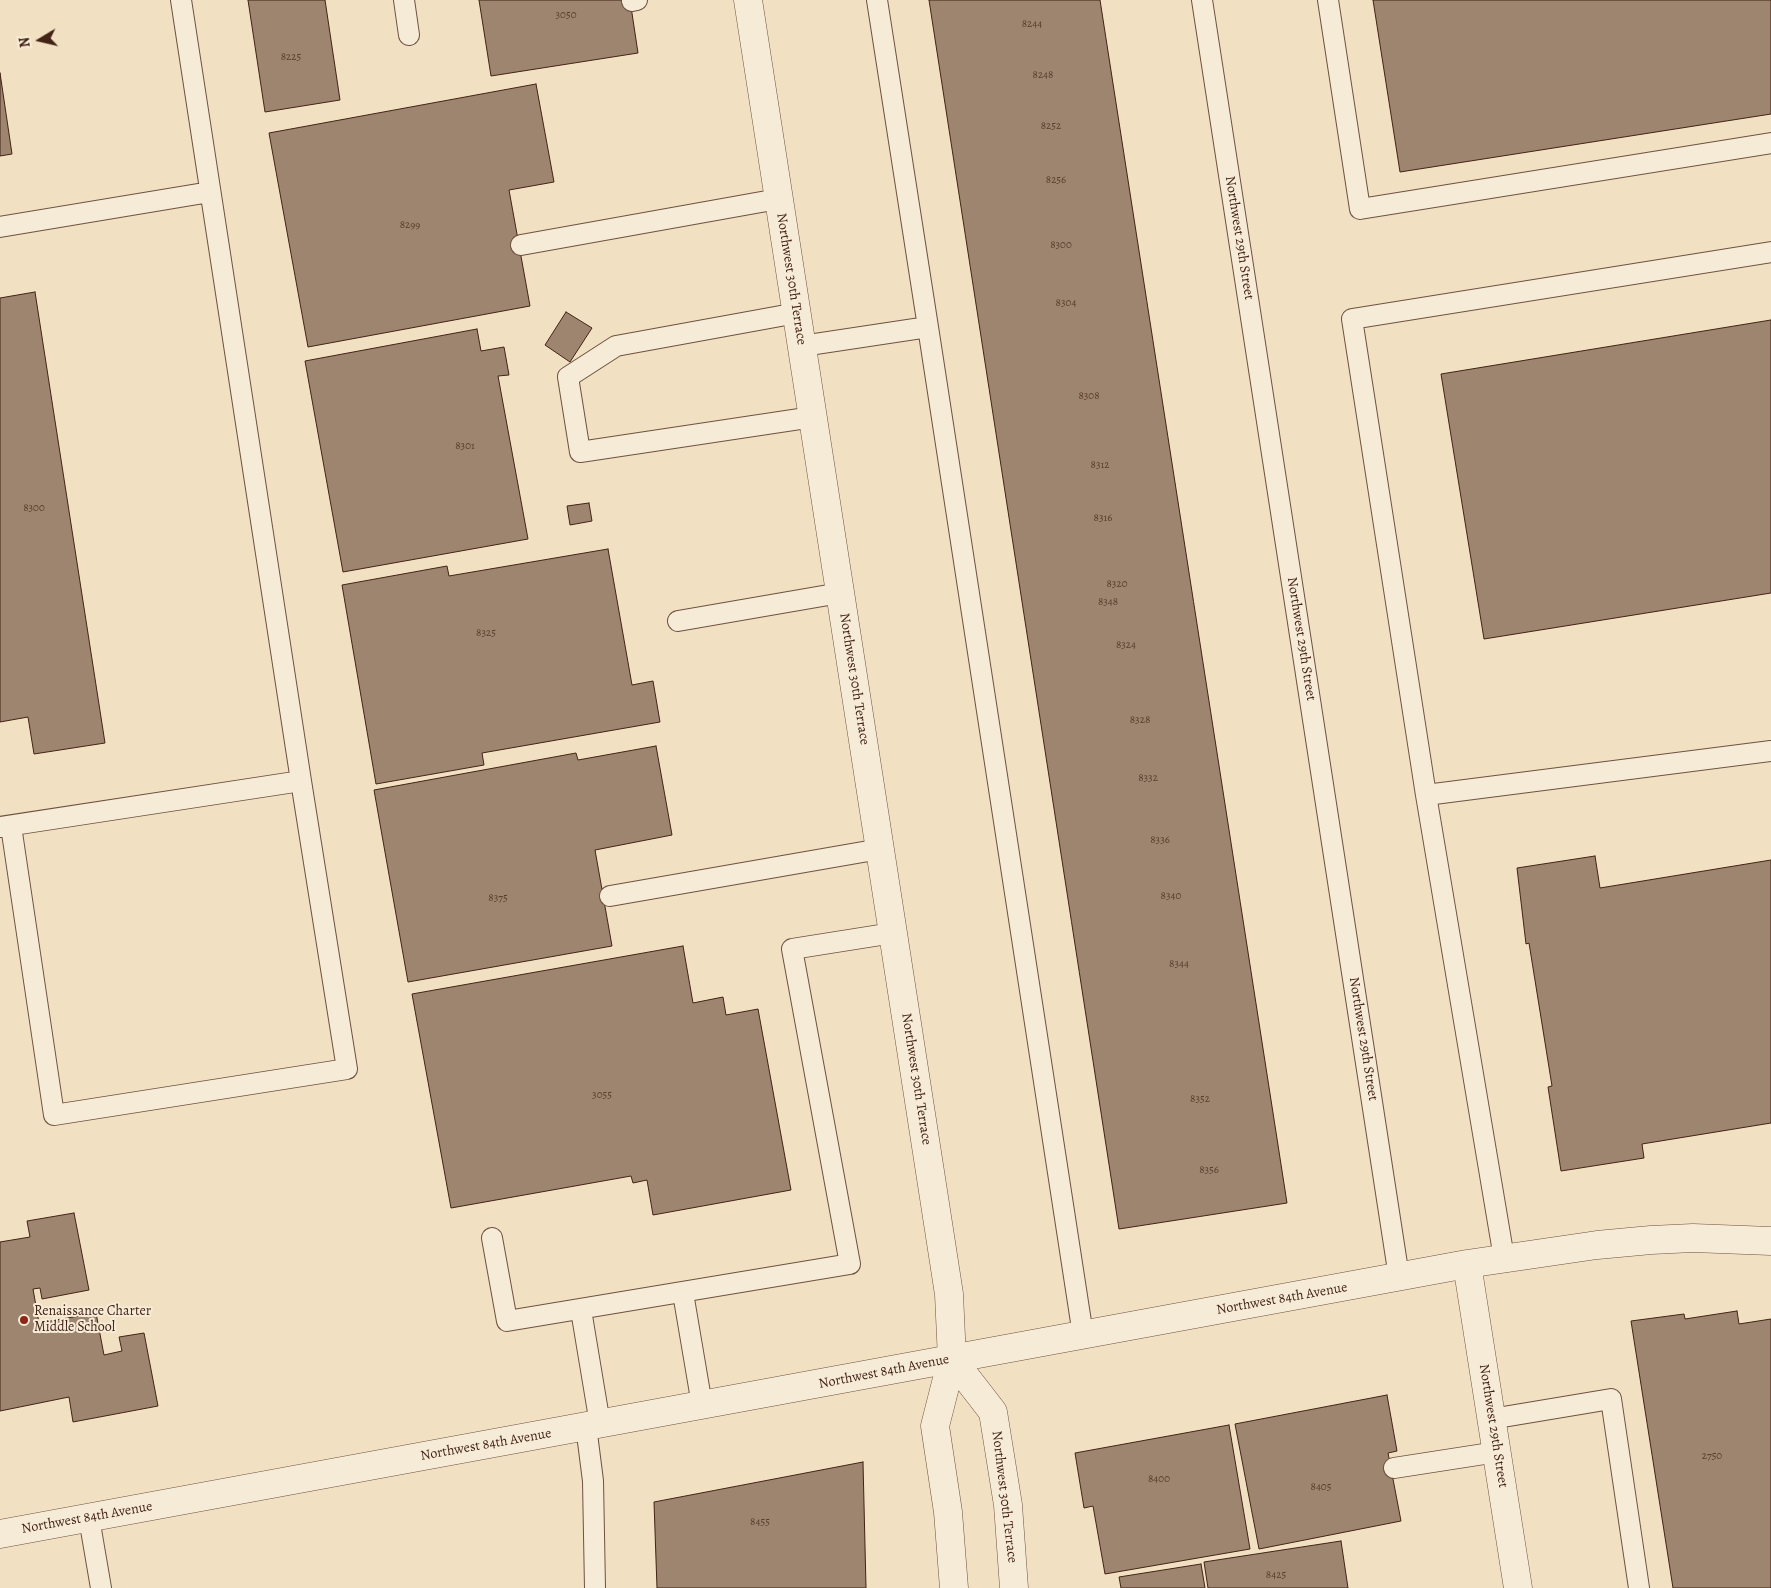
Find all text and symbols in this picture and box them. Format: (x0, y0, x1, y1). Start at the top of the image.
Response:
house number: 3050 (555, 8, 577, 22)
north arrow (15, 15, 65, 65)
house number: 8244 (1022, 17, 1042, 31)
text: N (15, 36, 35, 49)
house number: 8225 (281, 50, 301, 64)
house number: 8248 (1033, 68, 1053, 82)
house number: 8252 (1041, 119, 1061, 133)
house number: 8256 (1046, 173, 1066, 187)
street label: Northwest 29th Street (1221, 175, 1257, 301)
street label: Northwest 30th Terrace (772, 212, 810, 346)
house number: 8299 (400, 218, 420, 232)
house number: 8300 (1050, 238, 1072, 252)
house number: 8304 (1056, 296, 1076, 310)
house number: 8308 (1078, 389, 1100, 403)
house number: 8301 (455, 439, 475, 453)
house number: 8312 (1091, 458, 1109, 472)
house number: 8300 (23, 501, 45, 515)
house number: 8316 (1094, 511, 1112, 525)
street label: Northwest 29th Street (1283, 576, 1319, 702)
house number: 8320 (1107, 577, 1127, 591)
house number: 8348 (1098, 595, 1118, 609)
street label: Northwest 30th Terrace (835, 612, 873, 746)
house number: 8325 (476, 626, 496, 640)
house number: 8324 (1116, 638, 1136, 652)
house number: 8328 (1130, 713, 1150, 727)
house number: 8332 (1138, 771, 1158, 785)
house number: 8336 (1150, 833, 1170, 847)
house number: 8340 (1161, 889, 1181, 903)
house number: 8375 (488, 891, 508, 905)
house number: 8344 (1169, 957, 1189, 971)
street label: Northwest 29th Street (1345, 976, 1381, 1102)
street label: Northwest 30th Terrace (897, 1012, 935, 1146)
house number: 3055 (592, 1088, 612, 1102)
house number: 8352 (1190, 1092, 1210, 1106)
house number: 8356 (1199, 1163, 1219, 1177)
street label: Northwest 84th Avenue (1215, 1279, 1349, 1319)
place label: Renaissance Charter Middle School (34, 1304, 151, 1336)
marker: Renaissance Charter Middle School (18, 1314, 30, 1326)
street label: Northwest 84th Avenue (817, 1351, 951, 1393)
street label: Northwest 29th Street (1475, 1363, 1511, 1489)
street label: Northwest 84th Avenue (419, 1425, 553, 1465)
street label: Northwest 30th Terrace (988, 1430, 1020, 1564)
house number: 2750 (1702, 1449, 1722, 1463)
house number: 8400 (1148, 1472, 1170, 1486)
house number: 8405 (1311, 1480, 1331, 1494)
street label: Northwest 84th Avenue (20, 1498, 154, 1538)
house number: 8455 (750, 1515, 770, 1529)
house number: 8425 (1266, 1568, 1286, 1582)

